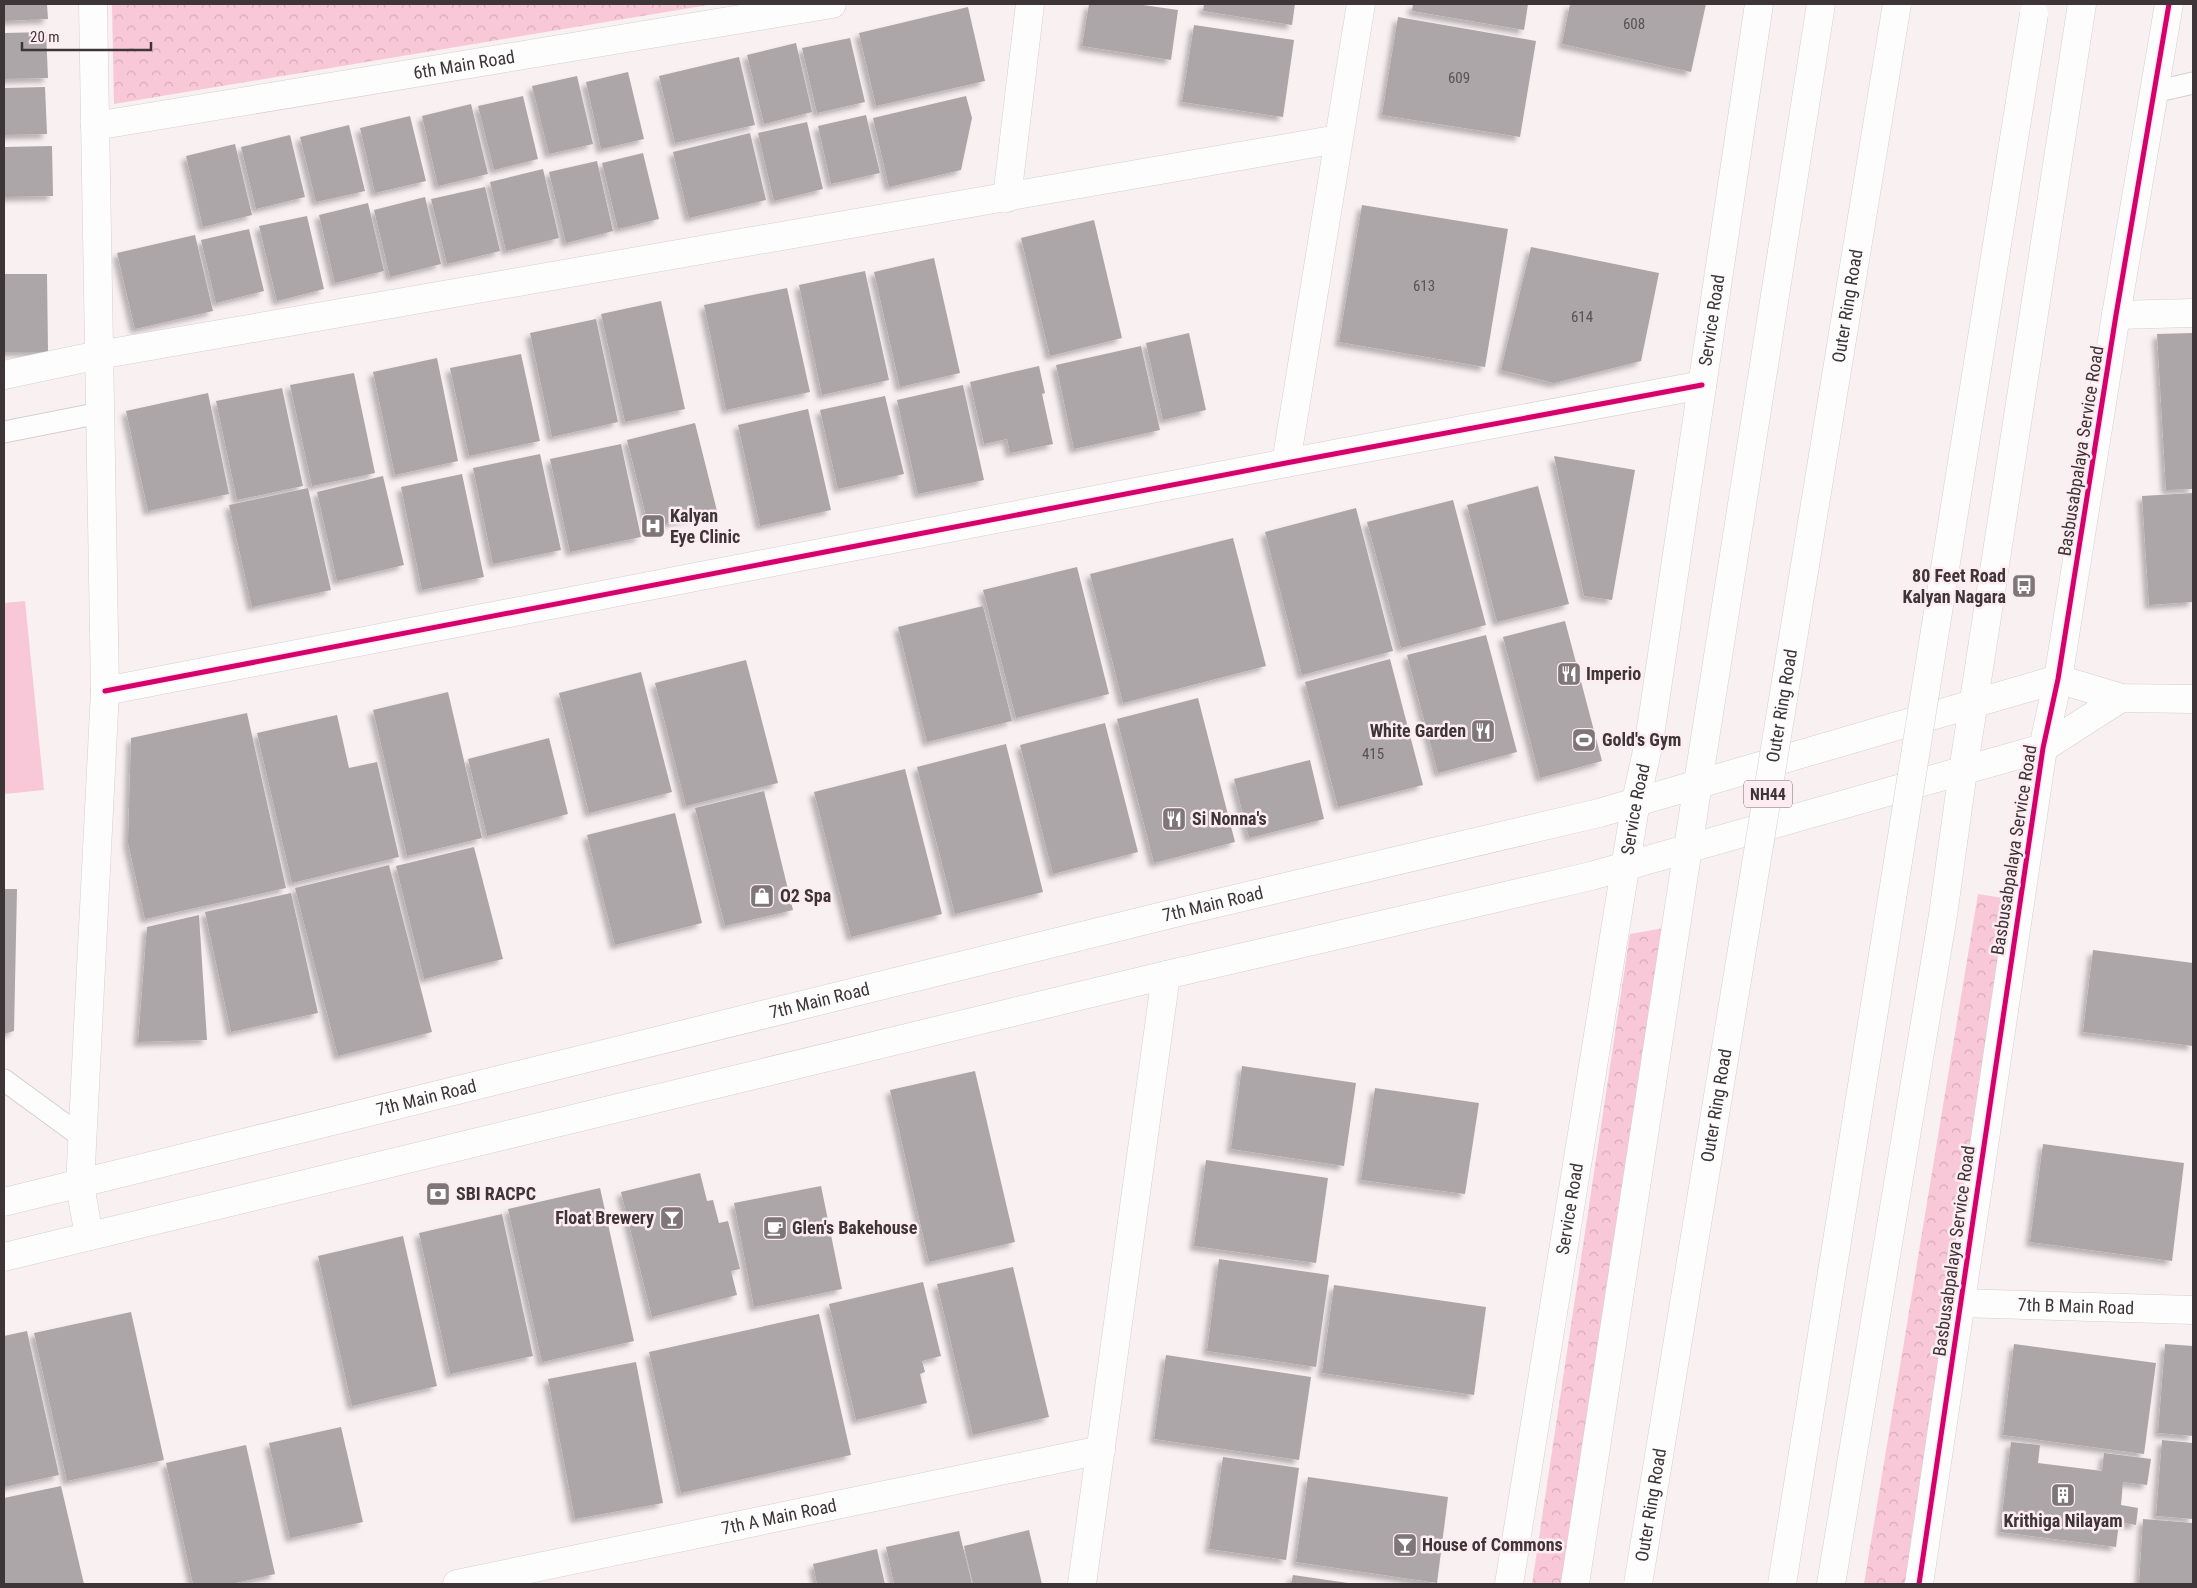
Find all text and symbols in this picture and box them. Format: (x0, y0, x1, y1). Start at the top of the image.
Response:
house number: 608 (1623, 15, 1645, 33)
scale bar (22, 20, 151, 52)
text: 20 m (30, 28, 60, 46)
street label: 6th Main Road (412, 46, 516, 83)
house number: 609 (1448, 69, 1470, 87)
street label: Outer Ring Road (1827, 248, 1867, 364)
street label: Service Road (1694, 273, 1729, 367)
house number: 613 (1413, 277, 1435, 295)
house number: 614 (1571, 308, 1593, 326)
street label: Basbusabpalaya Service Road (2054, 344, 2107, 557)
place label: Kalyan Eye Clinic (670, 505, 740, 547)
hospital icon: Kalyan Eye Clinic (640, 513, 666, 539)
place label: 80 Feet Road Kalyan Nagara (1902, 565, 2006, 607)
bus stop icon: 80 Feet Road Kalyan Nagara (2011, 573, 2037, 599)
street label: Outer Ring Road (1762, 647, 1801, 764)
restaurant icon: Imperio (1556, 661, 1582, 687)
place label: Imperio (1586, 663, 1641, 684)
restaurant icon: White Garden (1470, 718, 1496, 744)
place label: White Garden (1370, 720, 1466, 741)
sports icon: Gold's Gym (1571, 727, 1597, 753)
place label: Gold's Gym (1602, 729, 1681, 750)
street label: Basbusabpalaya Service Road (1987, 743, 2040, 956)
house number: 415 (1362, 745, 1384, 763)
street label: Service Road (1616, 762, 1654, 856)
road number: NH44 (1744, 781, 1792, 808)
restaurant icon: Si Nonna's (1161, 806, 1187, 832)
place label: Si Nonna's (1192, 808, 1267, 829)
street label: 7th Main Road (1160, 882, 1265, 926)
shop icon: O2 Spa (749, 883, 775, 909)
place label: O2 Spa (780, 885, 831, 906)
street label: 7th Main Road (767, 978, 872, 1023)
street label: Outer Ring Road (1696, 1047, 1736, 1164)
street label: 7th Main Road (374, 1075, 478, 1120)
street label: Basbusabpalaya Service Road (1928, 1144, 1979, 1358)
street label: Service Road (1552, 1162, 1587, 1256)
bank icon: SBI RACPC (425, 1181, 451, 1207)
place label: SBI RACPC (456, 1183, 536, 1204)
bar icon: Float Brewery (659, 1205, 685, 1231)
place label: Float Brewery (555, 1207, 654, 1228)
cafe icon: Glen's Bakehouse (762, 1215, 788, 1241)
place label: Glen's Bakehouse (792, 1217, 918, 1238)
street label: 7th B Main Road (2017, 1294, 2134, 1318)
street label: Outer Ring Road (1631, 1447, 1670, 1563)
building icon: Krithiga Nilayam (2050, 1482, 2076, 1508)
street label: 7th A Main Road (720, 1494, 838, 1539)
place label: Krithiga Nilayam (2003, 1510, 2123, 1531)
bar icon: House of Commons (1392, 1532, 1418, 1558)
place label: House of Commons (1422, 1534, 1563, 1555)

